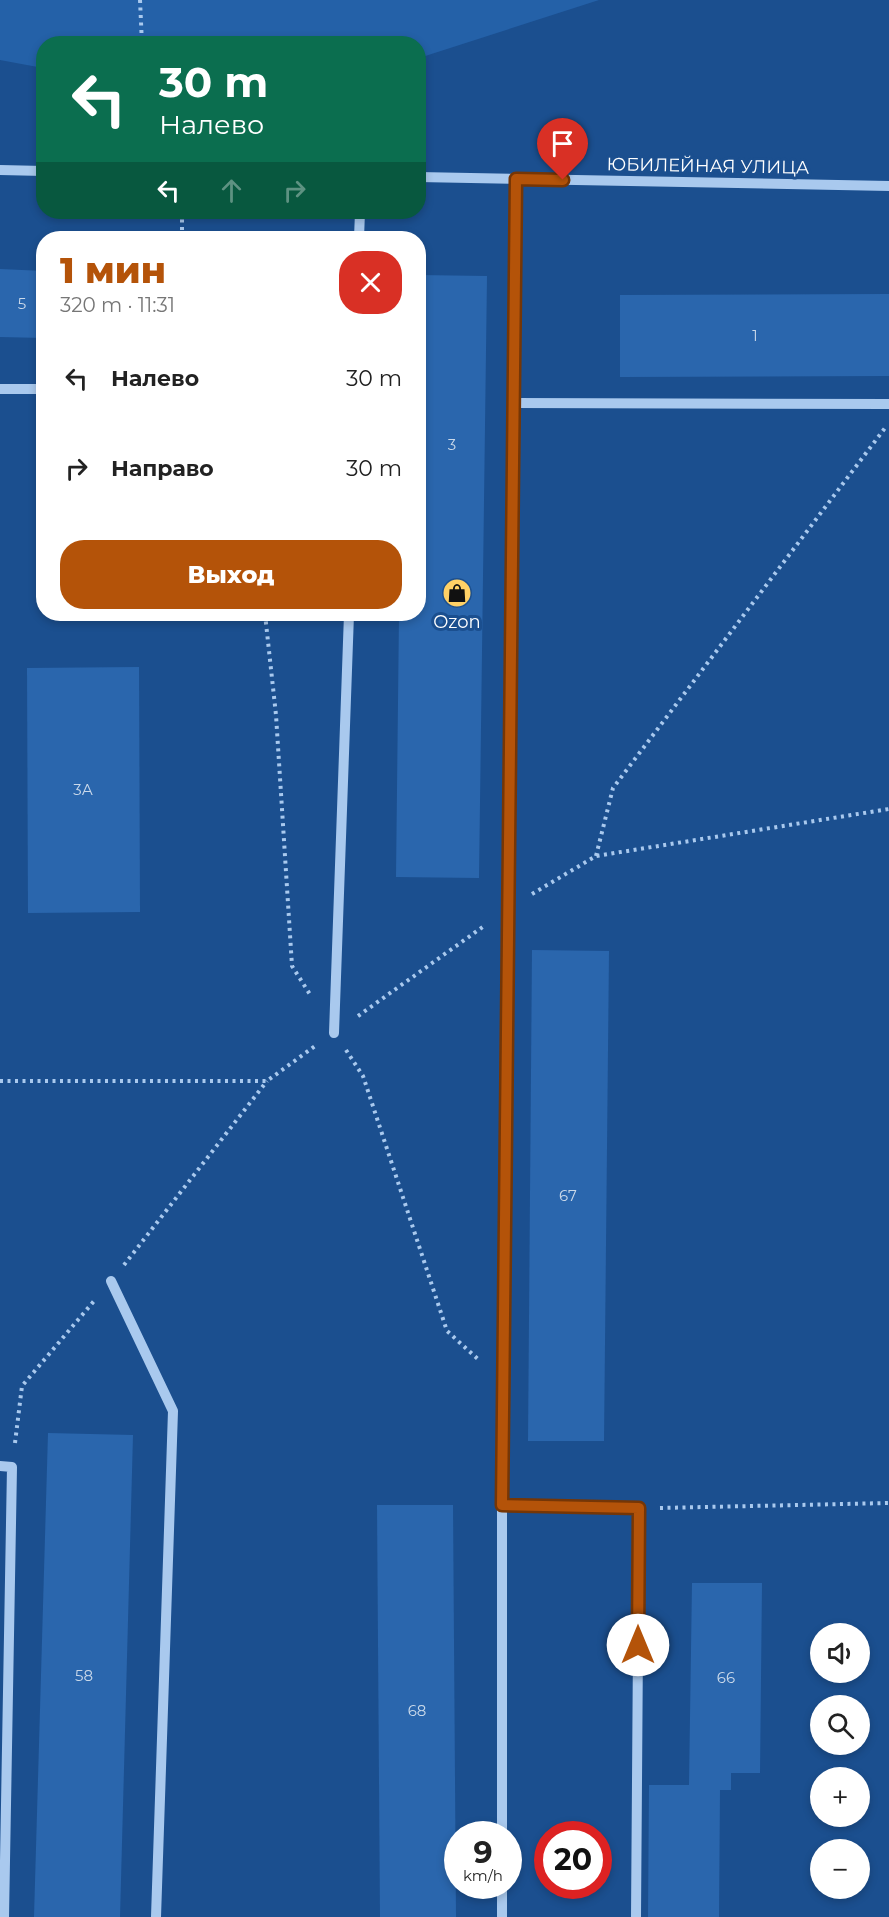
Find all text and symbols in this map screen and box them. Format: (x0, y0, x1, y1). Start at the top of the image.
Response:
text: 30 m (159, 56, 268, 108)
icon: left (60, 60, 138, 138)
text: Налево (159, 108, 264, 141)
pin (537, 118, 588, 180)
icon: arrive (546, 127, 579, 160)
street label: ЮБИЛЕЙНАЯ УЛИЦА (606, 153, 810, 179)
icon: left (152, 174, 185, 207)
icon: ahead (215, 174, 248, 207)
icon: right (278, 174, 311, 207)
text: 1 мин (60, 248, 166, 292)
button: close (339, 251, 402, 314)
text: 320 m · 11:31 (60, 293, 175, 317)
house number: 5 (18, 294, 26, 313)
house number: 1 (752, 326, 758, 345)
icon: left (60, 362, 93, 395)
text: Налево (111, 365, 199, 392)
text: 30 m (346, 365, 402, 392)
house number: 3 (448, 435, 456, 454)
icon: right (60, 452, 93, 485)
text: Направо (111, 455, 214, 482)
text: 30 m (346, 455, 402, 482)
button: Выход (60, 540, 402, 609)
shop icon: Ozon (441, 577, 473, 609)
place label: Ozon (433, 611, 481, 633)
house number: 3А (73, 780, 93, 799)
house number: 67 (559, 1186, 577, 1205)
position arrow (606, 1613, 670, 1677)
map controls (810, 1623, 870, 1899)
button: sound (810, 1623, 870, 1683)
house number: 58 (75, 1666, 93, 1685)
house number: 66 (717, 1668, 735, 1687)
button: search (810, 1695, 870, 1755)
house number: 68 (408, 1701, 426, 1720)
button: + (810, 1767, 870, 1827)
speed limit sign: 20 (534, 1821, 612, 1899)
text: 9 (473, 1834, 493, 1871)
button: − (810, 1839, 870, 1899)
text: km/h (463, 1866, 503, 1885)

